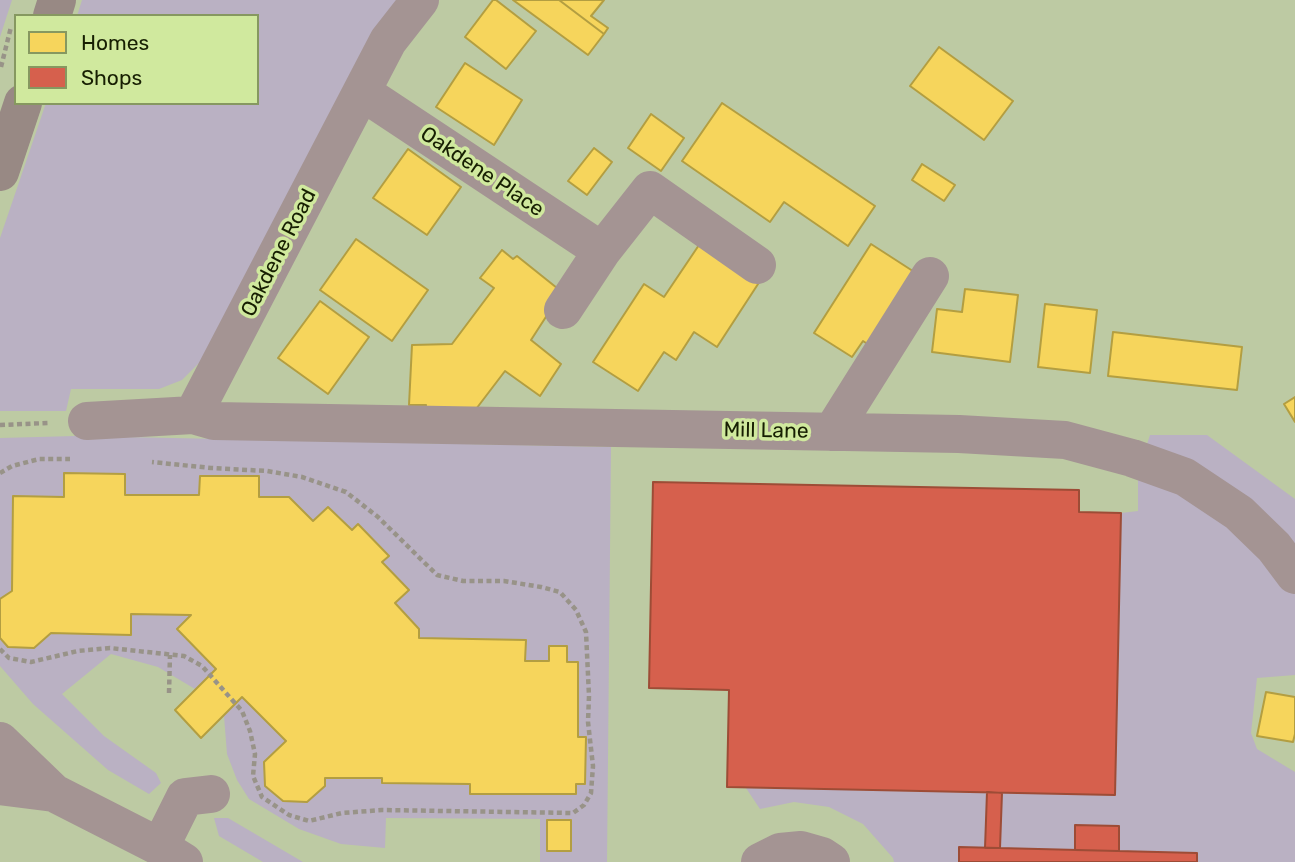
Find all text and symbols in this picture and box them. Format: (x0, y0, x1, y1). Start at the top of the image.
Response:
legend (14, 14, 259, 105)
text: Homes (81, 30, 149, 55)
text: Shops (81, 65, 142, 90)
street label: Oakdene Place (415, 121, 549, 223)
street label: Oakdene Road (236, 185, 322, 321)
street label: Mill Lane (723, 418, 809, 444)

